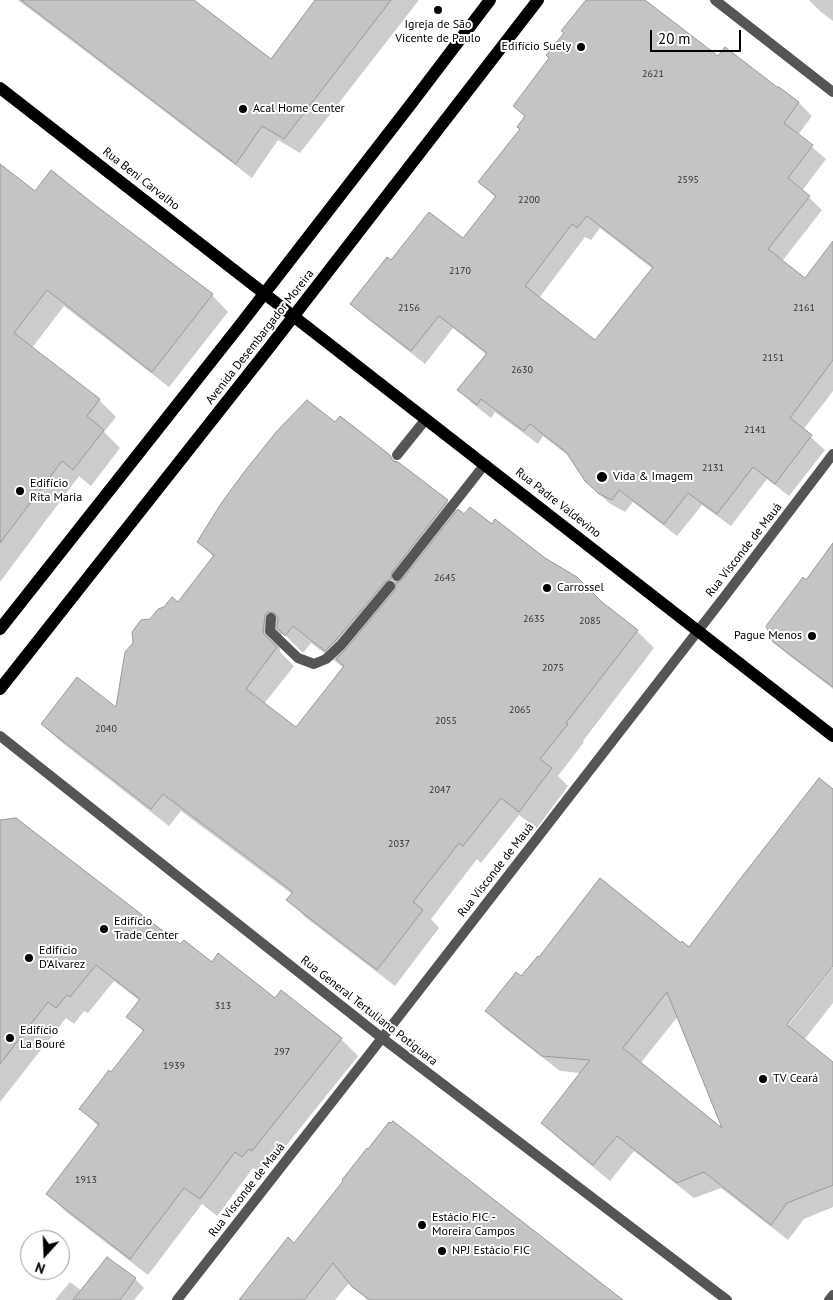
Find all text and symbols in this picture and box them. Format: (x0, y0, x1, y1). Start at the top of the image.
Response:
marker: Igreja de São Vicente de Paulo (432, 4, 444, 16)
place label: Igreja de São Vicente de Paulo (395, 18, 481, 46)
scale bar (653, 20, 744, 52)
text: 20 m (658, 29, 691, 48)
place label: Edifício Suely (502, 40, 571, 54)
marker: Edifício Suely (575, 41, 587, 53)
house number: 2621 (642, 68, 664, 80)
place label: Acal Home Center (253, 102, 345, 116)
marker: Acal Home Center (237, 103, 249, 115)
street label: Rua Beni Carvalho (100, 144, 182, 214)
house number: 2595 (677, 174, 699, 186)
house number: 2200 (518, 194, 540, 206)
house number: 2170 (449, 265, 471, 277)
street label: Avenida Desembargador Moreira (203, 267, 317, 407)
house number: 2156 (398, 302, 420, 314)
house number: 2161 (793, 302, 815, 314)
house number: 2151 (762, 352, 784, 364)
house number: 2630 (511, 364, 533, 376)
house number: 2141 (744, 424, 766, 436)
house number: 2131 (702, 462, 724, 474)
street label: Rua Padre Valdevino (512, 465, 604, 541)
marker: Vida & Imagem (595, 470, 609, 484)
place label: Vida & Imagem (613, 470, 693, 484)
place label: Edifício Rita Maria (30, 477, 82, 505)
marker: Edifício Rita Maria (14, 485, 26, 497)
street label: Rua Visconde de Mauá (703, 500, 785, 600)
house number: 2645 (434, 572, 456, 584)
place label: Carrossel (557, 581, 604, 595)
marker: Carrossel (541, 582, 553, 594)
house number: 2635 (523, 613, 545, 625)
house number: 2085 (579, 615, 601, 627)
place label: Pague Menos (734, 629, 802, 643)
marker: Pague Menos (806, 630, 818, 642)
house number: 2075 (542, 662, 564, 674)
house number: 2065 (509, 704, 531, 716)
house number: 2055 (435, 715, 457, 727)
house number: 2040 (95, 723, 117, 735)
house number: 2047 (429, 784, 451, 796)
street label: Rua Visconde de Mauá (455, 820, 537, 920)
house number: 2037 (388, 838, 410, 850)
place label: Edifício Trade Center (114, 915, 178, 943)
marker: Edifício Trade Center (98, 923, 110, 935)
place label: Edifício D'Alvarez (39, 944, 85, 972)
marker: Edifício D'Alvarez (23, 952, 35, 964)
street label: Rua General Tertuliano Potiguara (298, 953, 440, 1069)
house number: 313 (215, 1000, 231, 1012)
place label: Edifício La Bouré (20, 1024, 65, 1052)
marker: Edifício La Bouré (4, 1032, 16, 1044)
house number: 297 (274, 1046, 290, 1058)
house number: 1939 (163, 1060, 185, 1072)
place label: TV Ceará (773, 1072, 818, 1086)
marker: TV Ceará (757, 1073, 769, 1085)
street label: Rua Visconde de Mauá (206, 1140, 288, 1240)
house number: 1913 (75, 1174, 97, 1186)
place label: Estácio FIC - Moreira Campos (432, 1211, 515, 1239)
marker: Estácio FIC - Moreira Campos (416, 1219, 428, 1231)
north arrow (20, 1230, 70, 1280)
place label: NPJ Estácio FIC (452, 1244, 530, 1258)
marker: NPJ Estácio FIC (436, 1245, 448, 1257)
text: N (33, 1258, 48, 1278)

